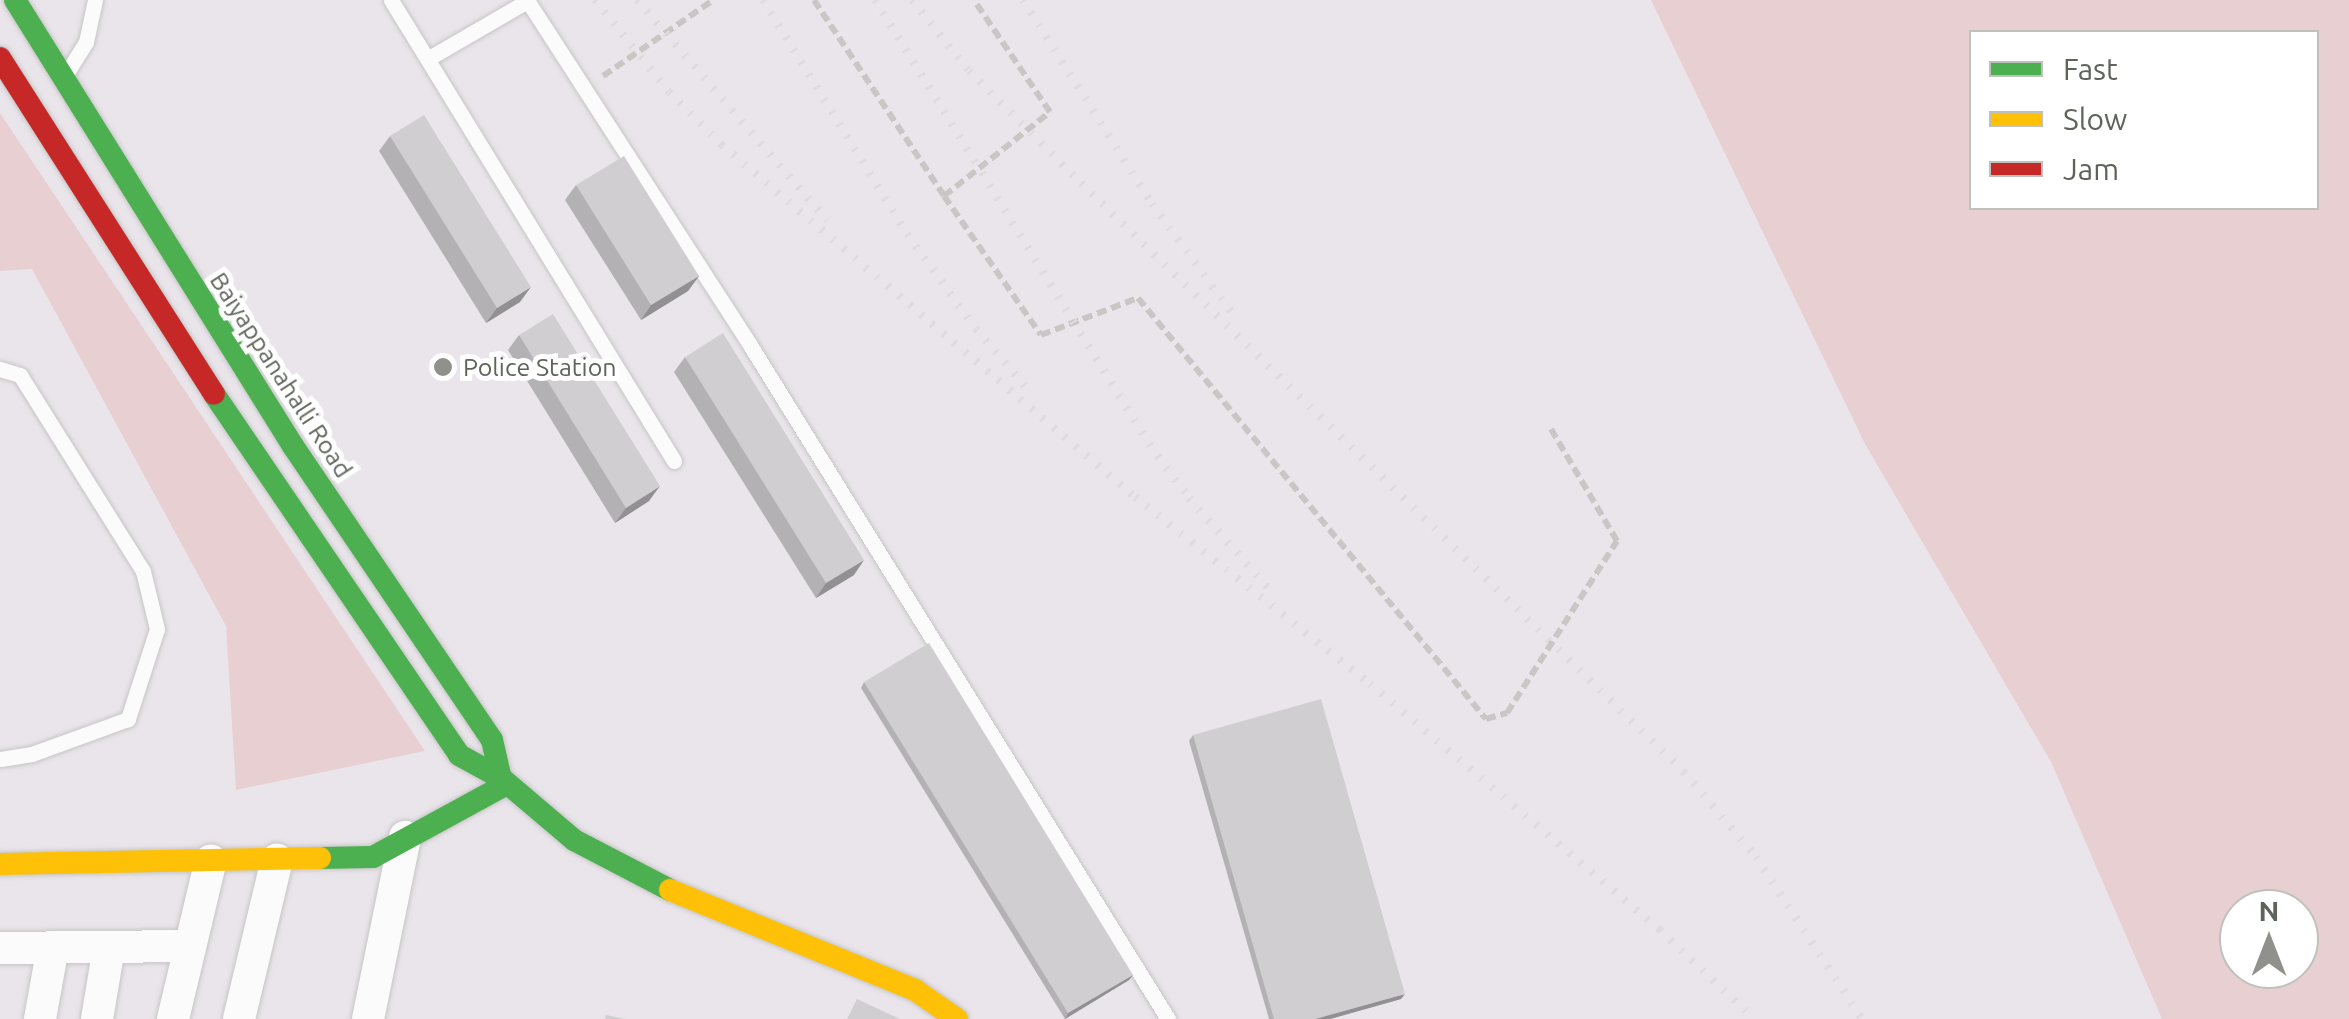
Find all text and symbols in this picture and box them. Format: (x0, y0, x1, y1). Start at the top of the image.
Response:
legend (1969, 30, 2319, 210)
text: Fast (2063, 52, 2118, 86)
text: Slow (2063, 102, 2127, 136)
text: Jam (2063, 152, 2119, 186)
street label: Baiyappanahalli Road (203, 267, 359, 483)
place label: Police Station (463, 352, 617, 382)
marker: Police Station (432, 356, 454, 378)
north arrow (2219, 889, 2319, 989)
text: N (2259, 895, 2279, 926)

